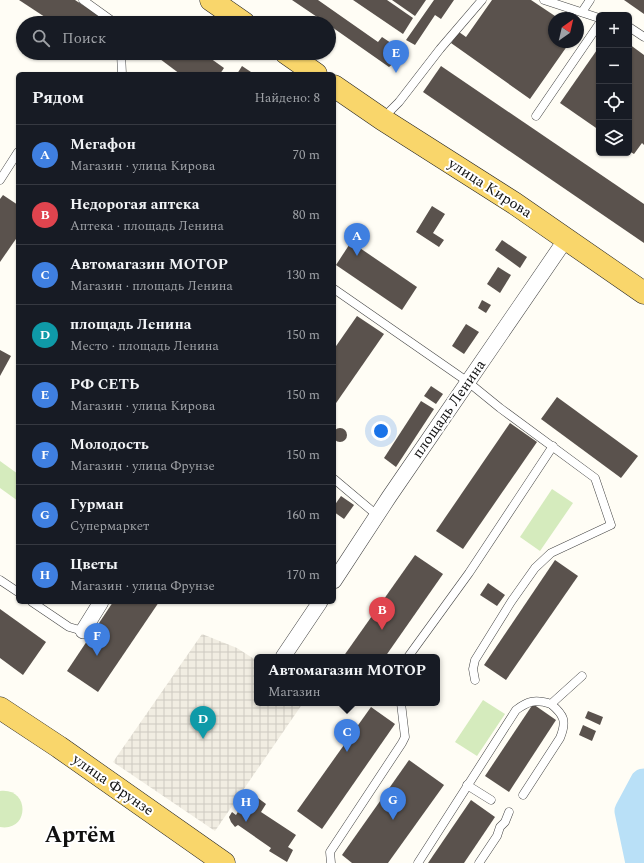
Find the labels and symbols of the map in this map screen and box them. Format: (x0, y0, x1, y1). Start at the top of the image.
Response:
north arrow (548, 12, 584, 48)
pin: E (383, 40, 409, 73)
street label: улица Кирова (443, 152, 537, 224)
pin: A (344, 223, 370, 256)
street label: площадь Ленина (406, 354, 492, 463)
your location (371, 421, 391, 441)
pin: B (369, 597, 395, 630)
pin: F (84, 623, 110, 656)
pin: D (190, 706, 216, 739)
pin: C (334, 719, 360, 752)
street label: улица Фрунзе (67, 748, 159, 822)
pin: G (380, 787, 406, 820)
pin: H (233, 789, 259, 822)
district label: Артём (44, 818, 116, 853)

